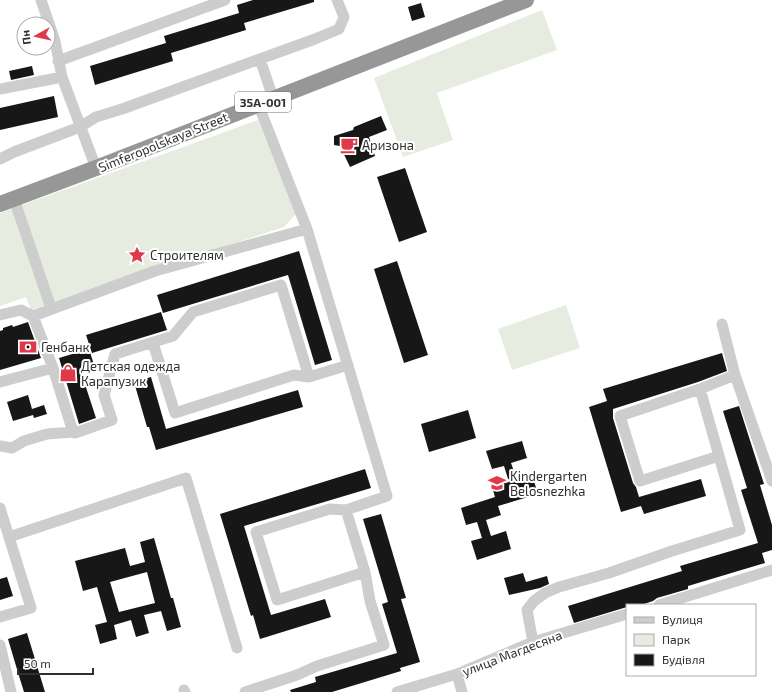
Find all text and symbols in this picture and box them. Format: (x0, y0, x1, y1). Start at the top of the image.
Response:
north arrow (16, 16, 56, 56)
text: Пн (18, 29, 33, 45)
road number: 35А-001 (235, 92, 291, 112)
street label: Simferopolskaya Street (96, 109, 230, 175)
cafe icon: Аризона (339, 135, 359, 155)
place label: Аризона (362, 137, 414, 153)
place icon: Строителям (127, 245, 147, 265)
place label: Строителям (150, 247, 224, 263)
bank icon: Генбанк (18, 337, 38, 357)
place label: Генбанк (41, 339, 89, 355)
place label: Детская одежда Карапузик (81, 358, 180, 389)
shop icon: Детская одежда Карапузик (58, 363, 78, 383)
place label: Kindergarten Belosnezhka (510, 468, 587, 499)
school or university icon: Kindergarten Belosnezhka (487, 473, 507, 493)
legend (626, 604, 756, 676)
text: Вулиця (662, 612, 703, 627)
street label: улица Магдесяна (460, 627, 564, 679)
text: Парк (662, 632, 691, 646)
scale bar (18, 650, 93, 676)
text: Будівля (662, 652, 705, 667)
text: 50 m (24, 656, 51, 670)

